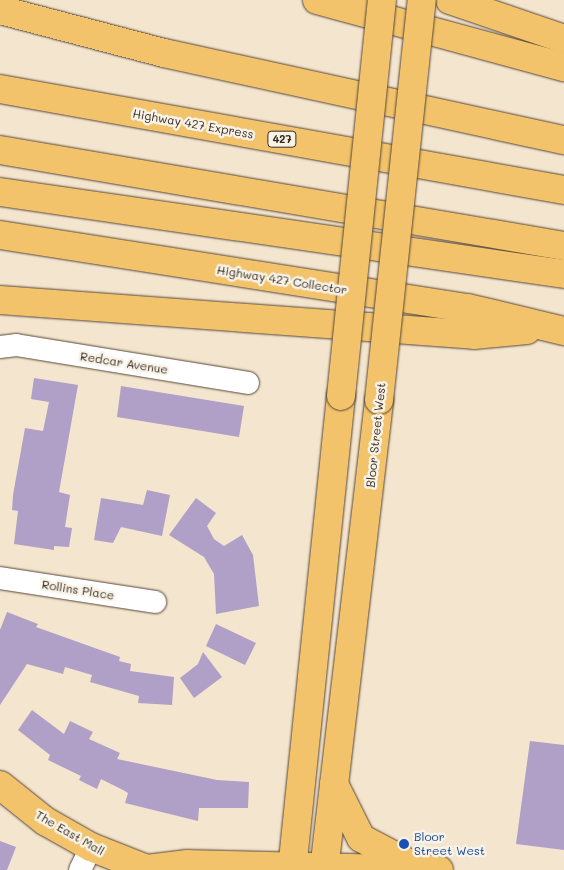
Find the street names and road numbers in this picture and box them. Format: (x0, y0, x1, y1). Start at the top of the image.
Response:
street label: Highway 427 Express (131, 106, 255, 142)
road number: 427 (267, 130, 297, 148)
street label: Highway 427 Collector (216, 263, 348, 297)
street label: Redcar Avenue (79, 349, 169, 377)
street label: Bloor Street West (363, 382, 389, 488)
street label: Rollins Place (41, 577, 115, 603)
street label: The East Mall (33, 807, 107, 859)

